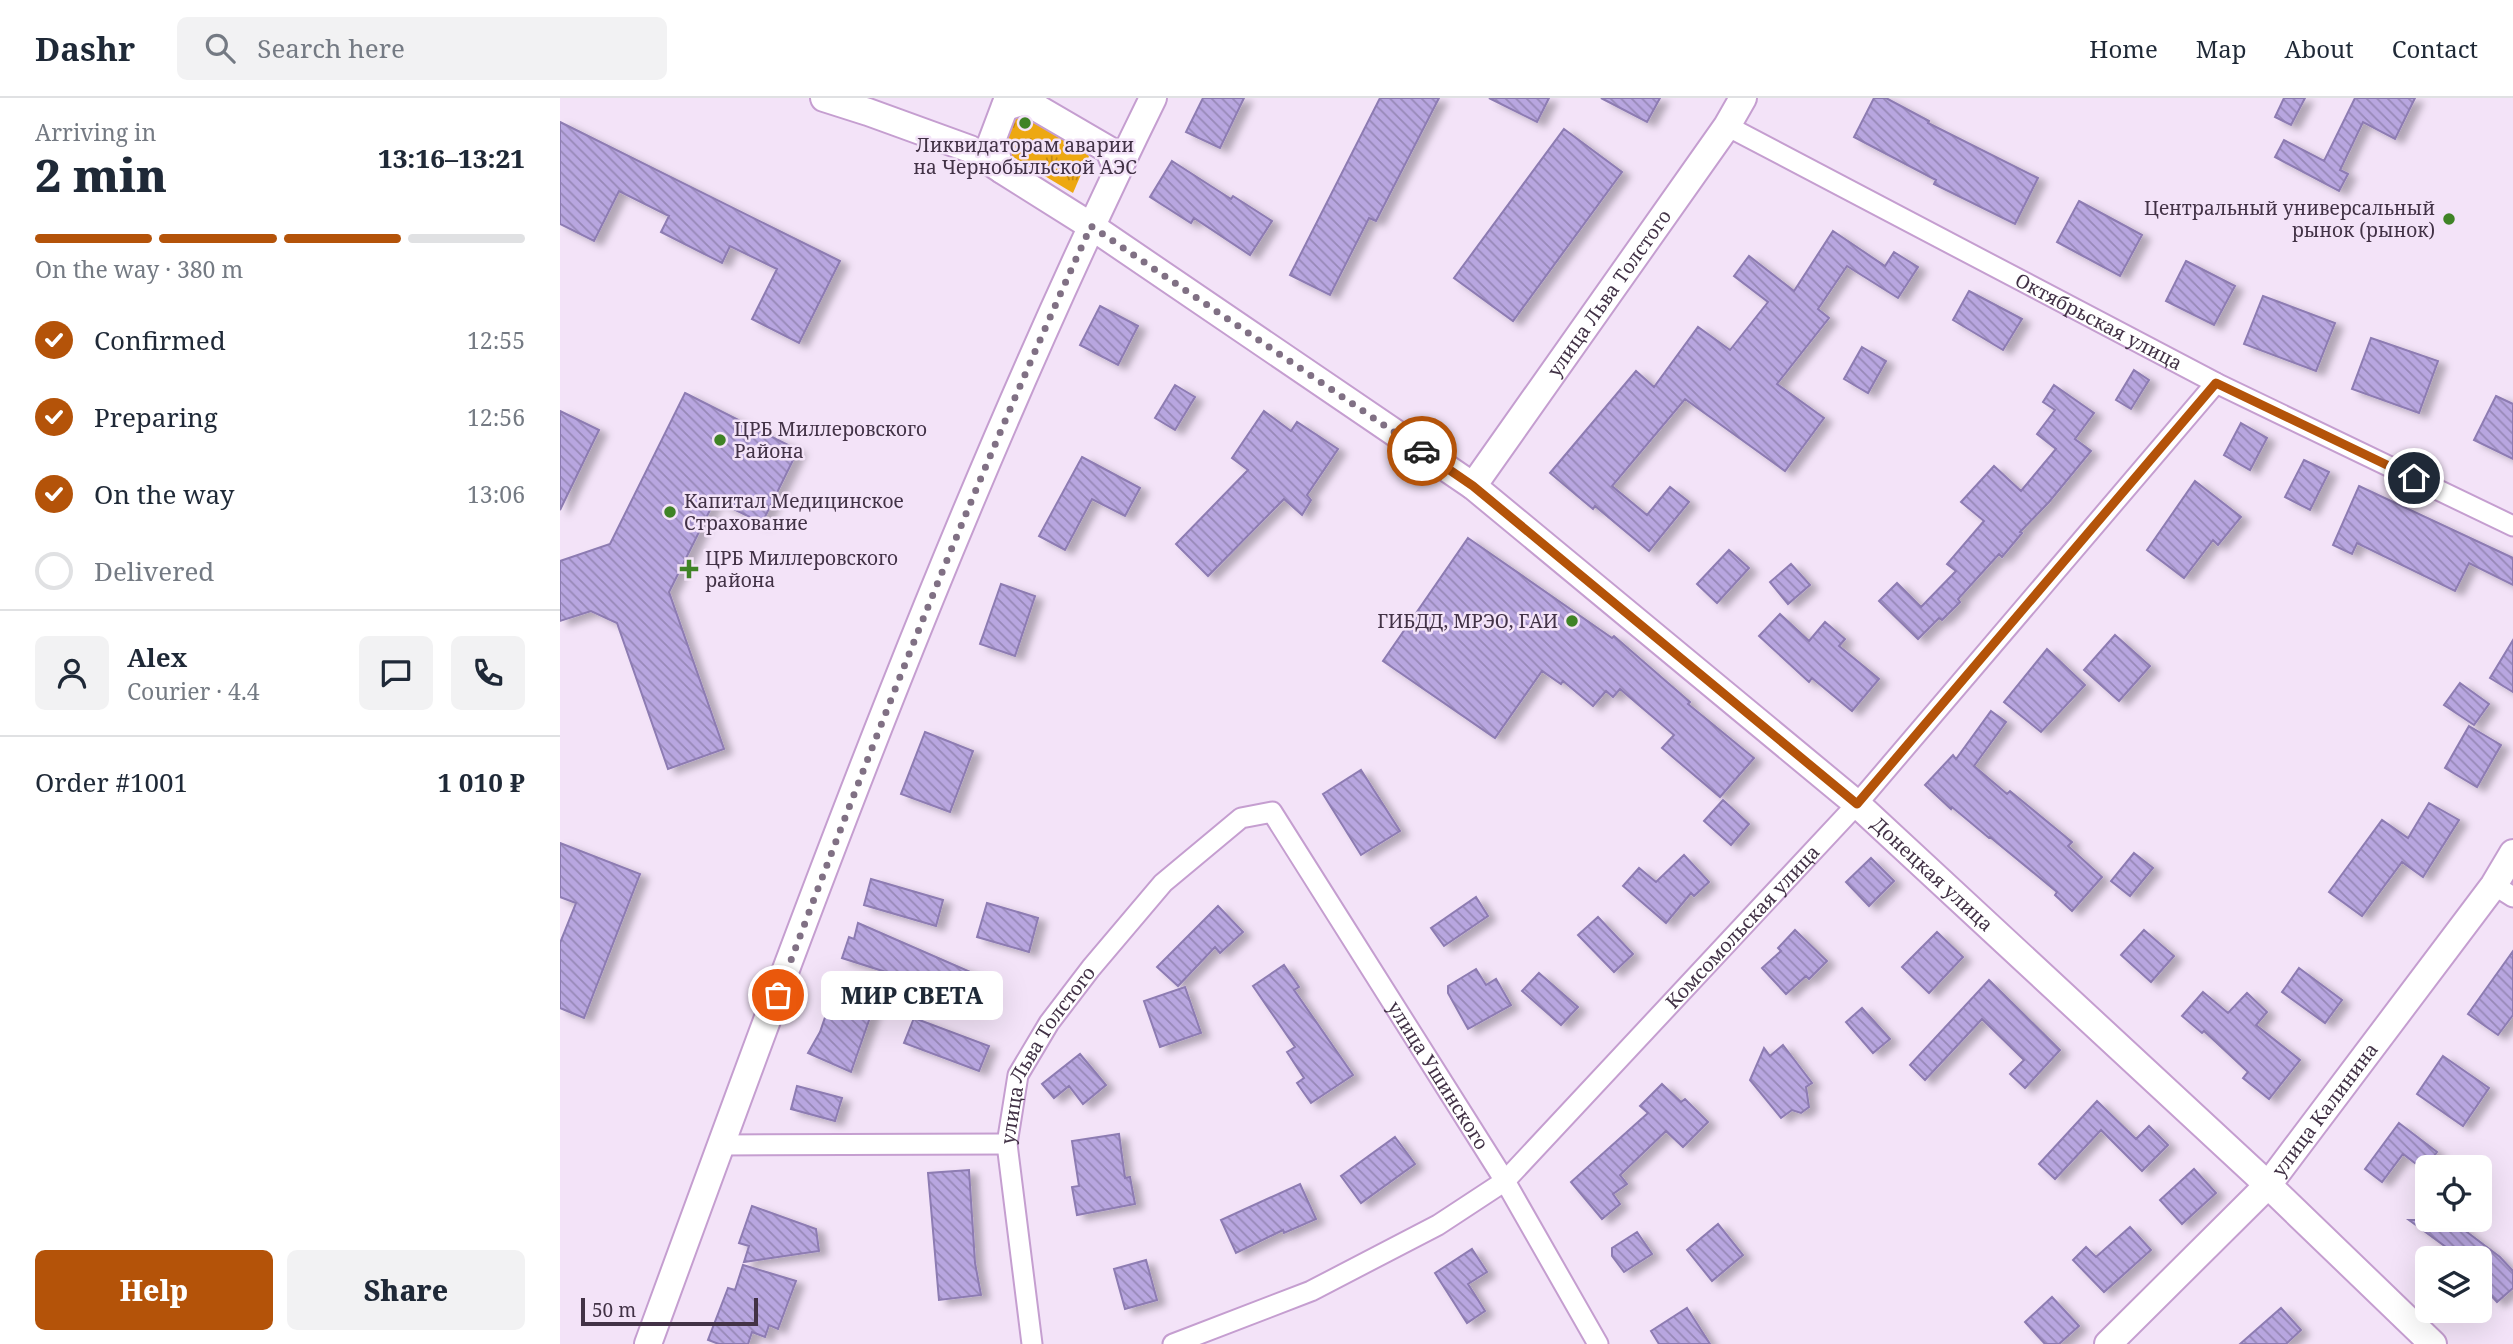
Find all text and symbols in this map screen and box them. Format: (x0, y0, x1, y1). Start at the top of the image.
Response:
search box (177, 17, 667, 80)
text: Dashr (35, 26, 135, 71)
icon: search (201, 29, 239, 67)
text: Search here (257, 30, 405, 66)
text: Home (2089, 32, 2158, 65)
text: Map (2196, 32, 2247, 65)
text: About (2285, 32, 2354, 65)
text: Contact (2392, 32, 2478, 65)
marker: Ликвидаторам аварии на Чернобыльской АЭС (1017, 115, 1033, 131)
text: Arriving in (35, 116, 156, 148)
place label: Ликвидаторам аварии на Чернобыльской АЭС (913, 132, 1137, 180)
text: 13:16–13:21 (378, 140, 525, 176)
text: 2 min (35, 143, 167, 205)
place label: Центральный универсальный рынок (рынок) (2144, 195, 2435, 243)
street label: улица Льва Толстого (1541, 204, 1677, 382)
marker: Центральный универсальный рынок (рынок) (2441, 211, 2457, 227)
text: On the way · 380 m (35, 253, 243, 285)
street label: Октябрьская улица (2011, 267, 2187, 376)
icon: check (35, 321, 73, 359)
text: Confirmed (94, 322, 226, 358)
text: 12:55 (467, 324, 525, 356)
icon: check (35, 398, 73, 436)
text: Preparing (94, 399, 218, 435)
text: 12:56 (467, 401, 525, 433)
place label: ЦРБ Миллеровского Района (734, 416, 927, 464)
courier (1387, 416, 1457, 486)
marker: ЦРБ Миллеровского Района (712, 432, 728, 448)
icon: car (1403, 432, 1441, 470)
pin (2384, 448, 2444, 508)
icon: home (2395, 459, 2433, 497)
icon: check (35, 475, 73, 513)
text: On the way (94, 476, 234, 512)
text: 13:06 (467, 478, 525, 510)
place label: Капитал Медицинское Страхование (684, 488, 904, 536)
marker: Капитал Медицинское Страхование (662, 504, 678, 520)
place label: ЦРБ Миллеровского района (705, 545, 898, 593)
text: Delivered (94, 553, 214, 589)
marker: ЦРБ Миллеровского района (679, 559, 699, 579)
place label: ГИБДД, МРЭО, ГАИ (1377, 608, 1558, 634)
marker: ГИБДД, МРЭО, ГАИ (1564, 613, 1580, 629)
button: person (35, 636, 109, 710)
button: chat (359, 636, 433, 710)
button: phone (451, 636, 525, 710)
text: Alex (127, 639, 187, 675)
text: Courier · 4.4 (127, 675, 260, 707)
text: Order #1001 (35, 764, 188, 800)
text: 1 010 ₽ (437, 764, 525, 800)
street label: Донецкая улица (1866, 811, 1999, 937)
street label: Комсомольская улица (1660, 839, 1825, 1014)
street label: улица Льва Толстого (994, 961, 1101, 1146)
pin (748, 965, 808, 1025)
callout: МИР СВЕТА (820, 970, 1002, 1020)
icon: bag (759, 976, 797, 1014)
text: МИР СВЕТА (841, 979, 983, 1011)
street label: улица Ушинского (1382, 996, 1495, 1155)
street label: улица Калинина (2266, 1037, 2384, 1182)
map controls (2415, 1155, 2492, 1323)
button: locate (2415, 1155, 2492, 1232)
button: layers (2415, 1246, 2492, 1323)
button: Help (35, 1250, 273, 1330)
button: Share (287, 1250, 525, 1330)
scale bar (581, 1295, 758, 1327)
text: 50 m (592, 1297, 636, 1323)

